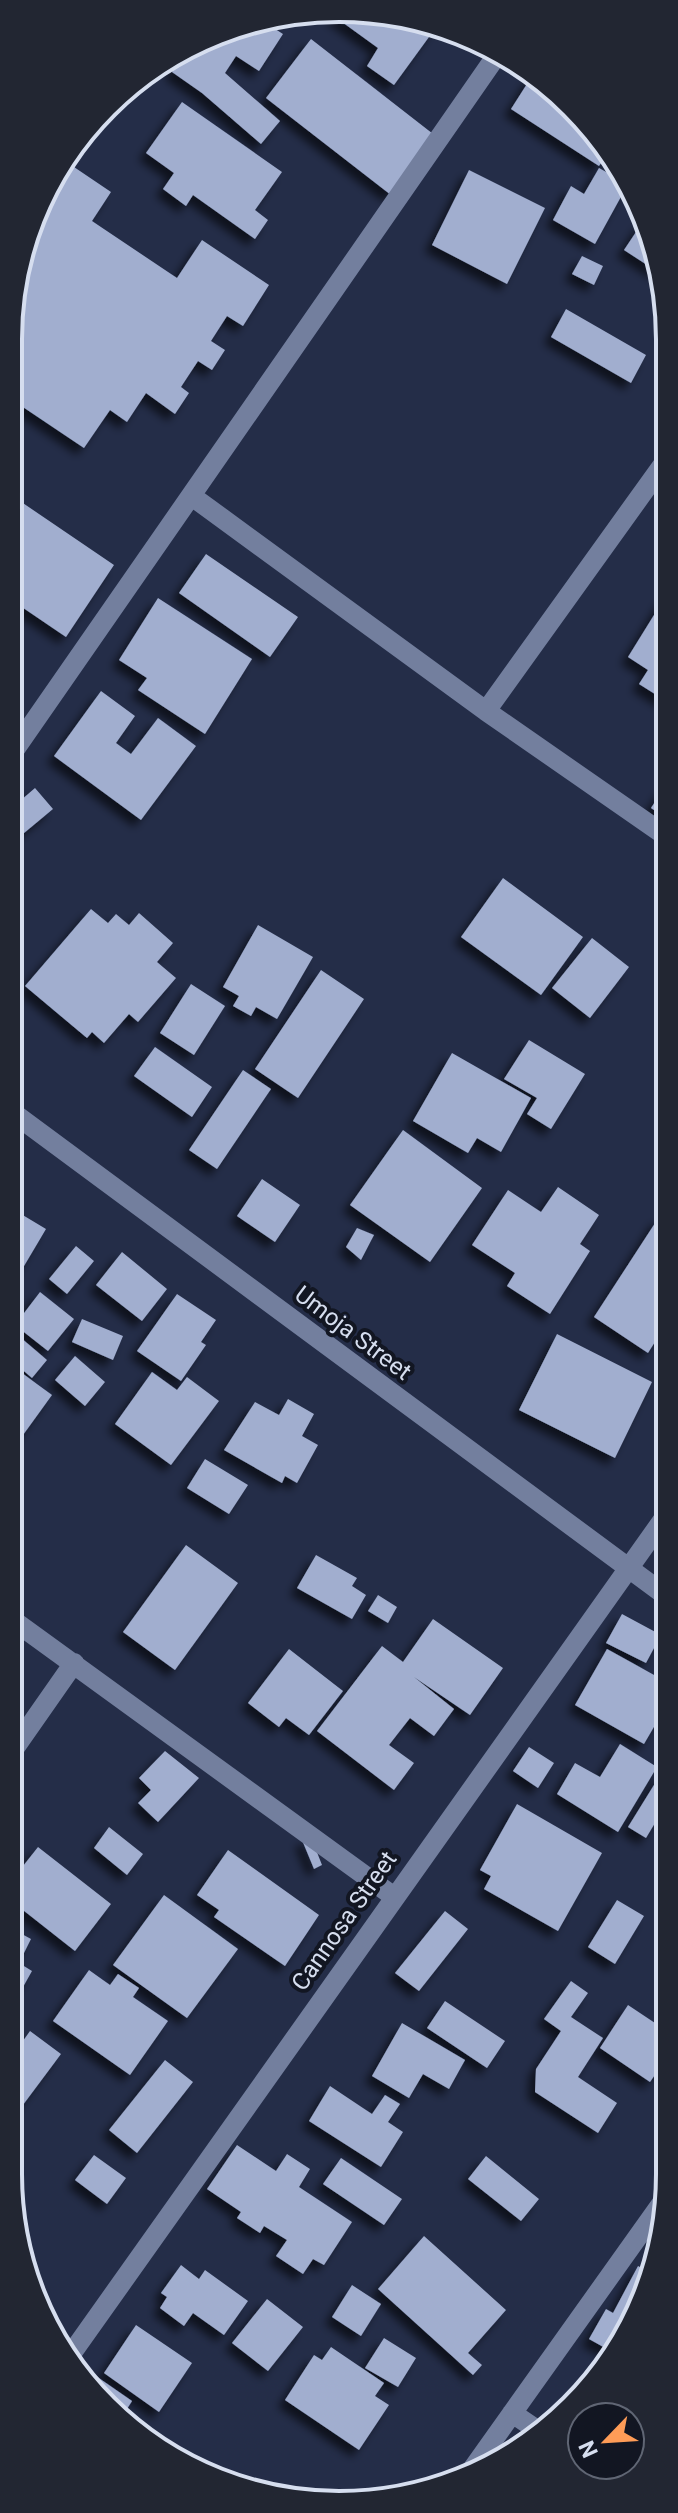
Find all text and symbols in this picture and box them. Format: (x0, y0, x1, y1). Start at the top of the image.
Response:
street label: Umoja Street (289, 1280, 417, 1386)
street label: Cannosa Street (286, 1846, 402, 1996)
north arrow (566, 2401, 646, 2481)
text: N (574, 2437, 603, 2462)

